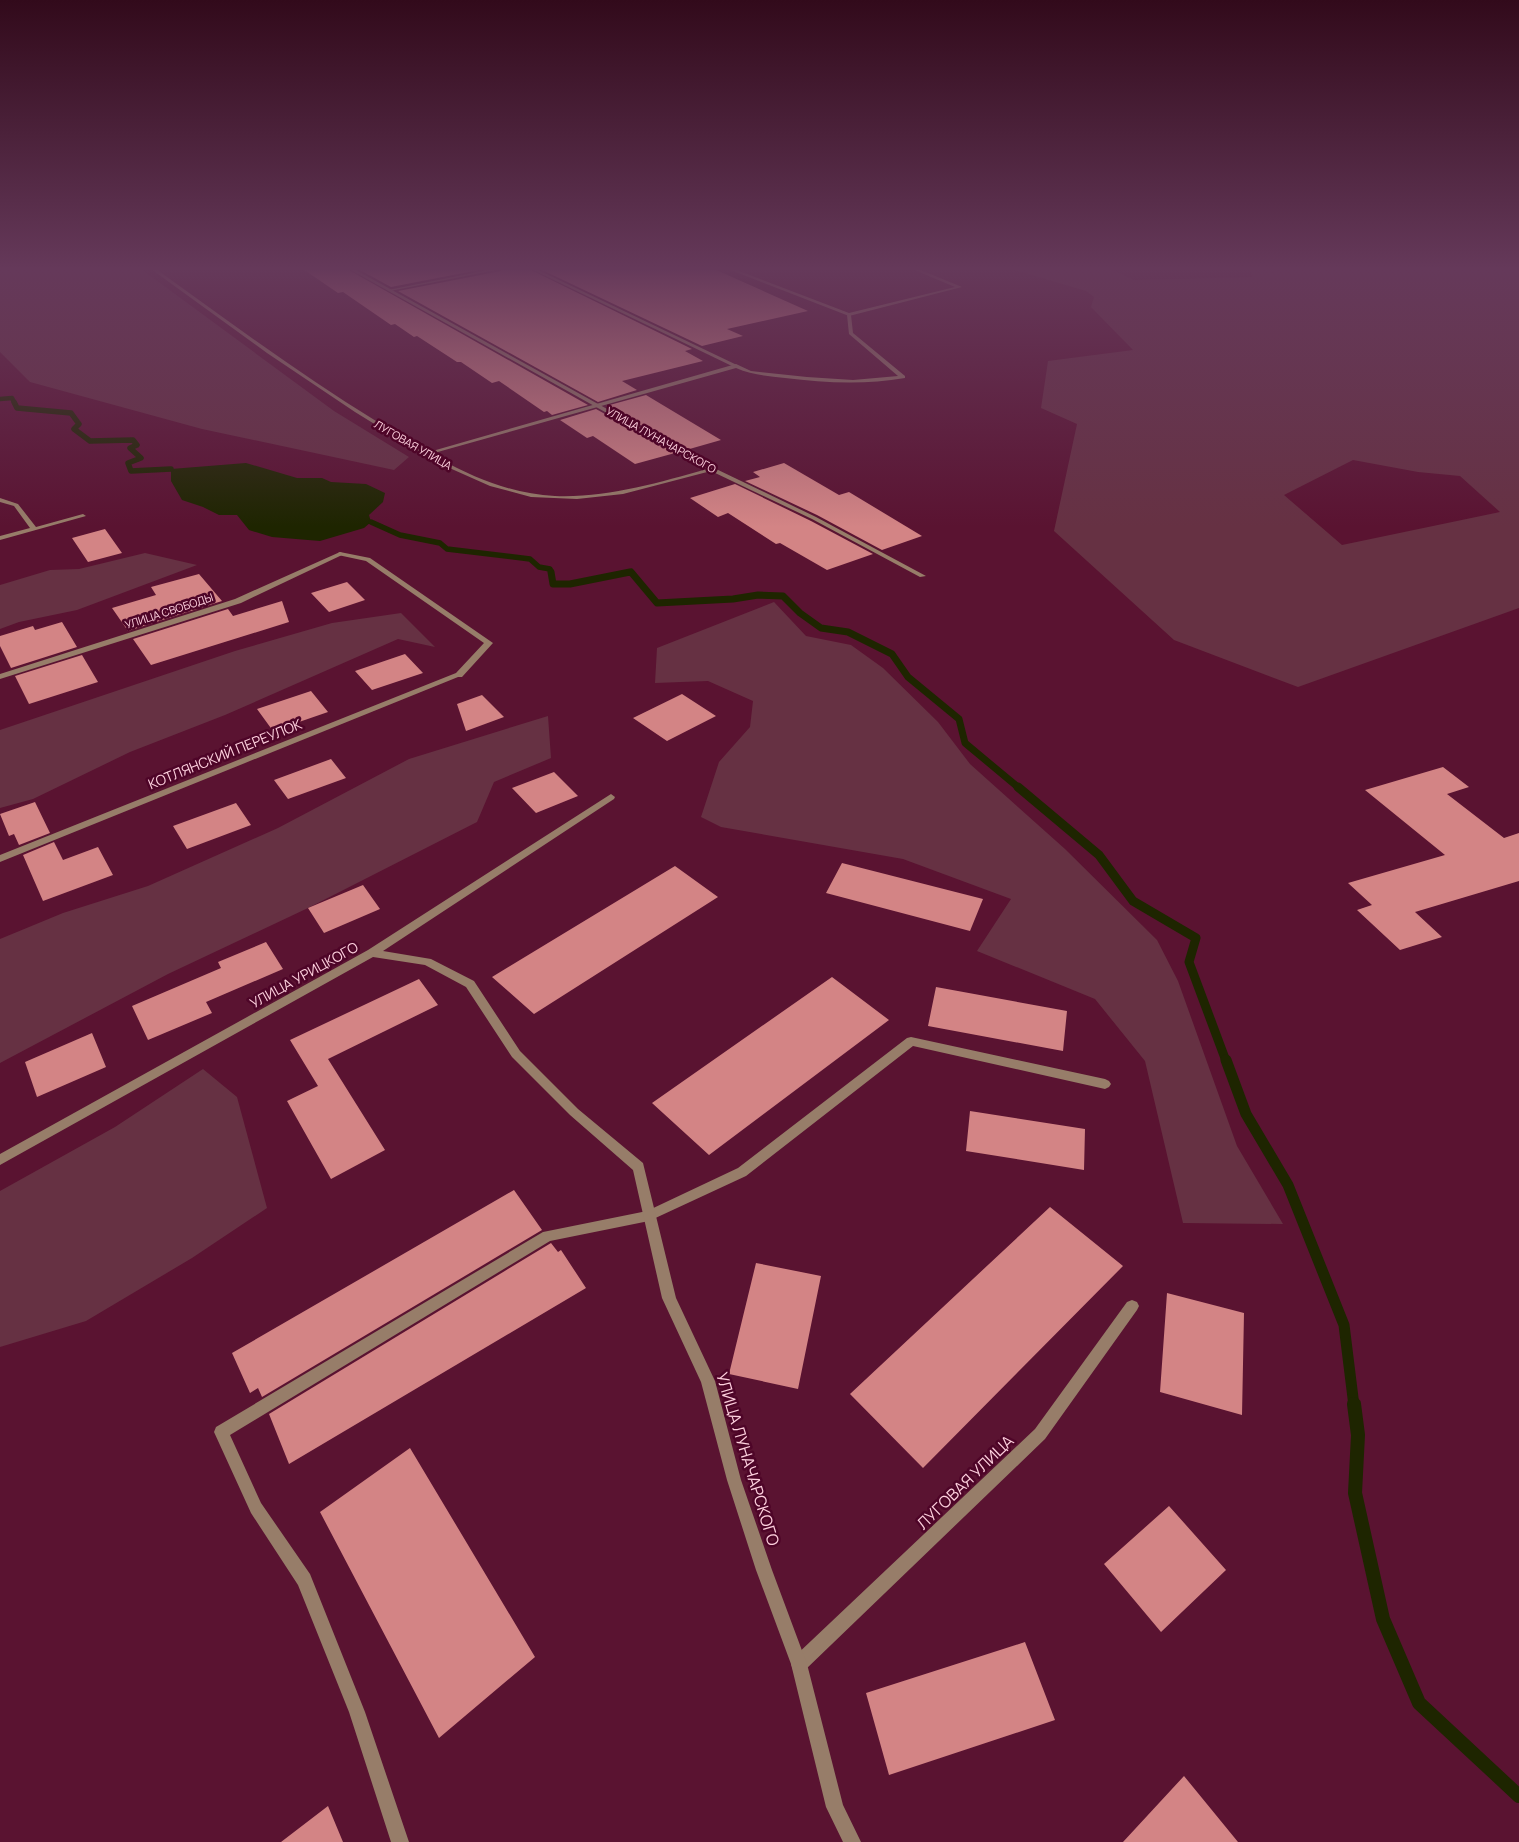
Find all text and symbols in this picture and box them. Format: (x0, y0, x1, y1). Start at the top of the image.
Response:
street label: УЛИЦА ЛУНАЧАРСКОГО (603, 403, 719, 476)
street label: ЛУГОВАЯ УЛИЦА (372, 416, 455, 473)
street label: УЛИЦА СВОБОДЫ (123, 589, 215, 632)
street label: КОТЛЯНСКИЙ ПЕРЕУЛОК (145, 714, 305, 793)
street label: УЛИЦА УРИЦКОГО (246, 937, 361, 1012)
street label: УЛИЦА ЛУНАЧАРСКОГО (711, 1370, 785, 1549)
street label: ЛУГОВАЯ УЛИЦА (912, 1430, 1018, 1534)

